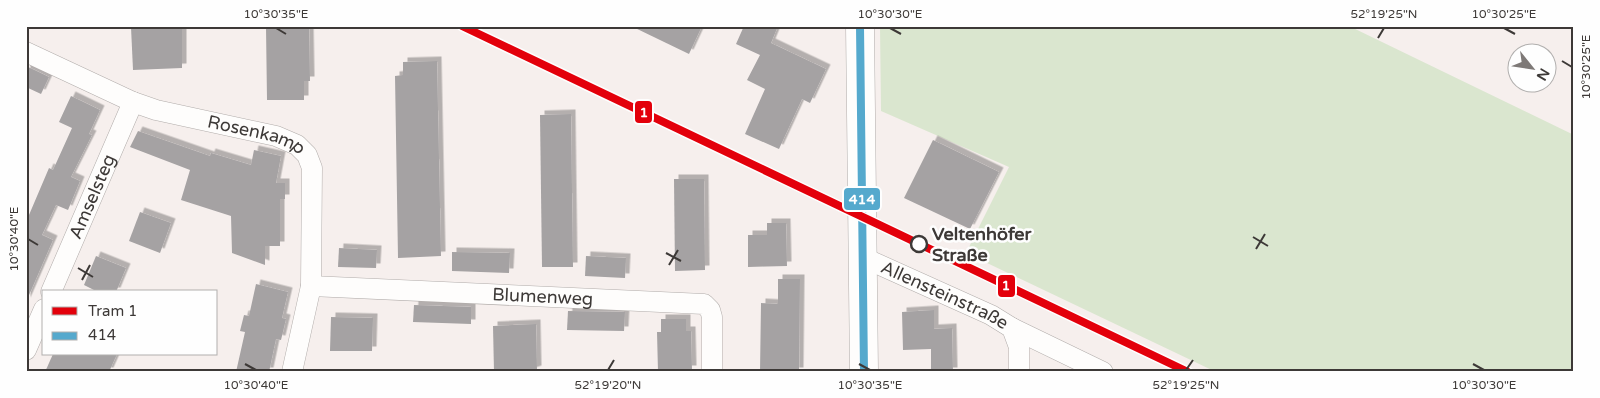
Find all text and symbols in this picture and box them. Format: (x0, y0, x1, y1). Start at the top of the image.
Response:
text: 10°30'35"E (243, 7, 309, 21)
text: 10°30'30"E (857, 7, 923, 21)
text: 52°19'25"N (1351, 7, 1418, 21)
text: 10°30'25"E (1471, 7, 1537, 21)
text: 10°30'25"E (1579, 34, 1593, 100)
north arrow (1508, 42, 1558, 92)
text: N (1533, 65, 1553, 83)
line badge: 1 (634, 100, 653, 124)
text: 1 (640, 104, 648, 121)
street label: Rosenkamp (205, 110, 311, 159)
street label: Amselsteg (64, 151, 120, 242)
line badge: 414 (843, 187, 881, 211)
text: 414 (849, 191, 875, 208)
text: 10°30'40"E (7, 206, 21, 272)
place label: Veltenhöfer Straße (932, 223, 1032, 266)
marker: Veltenhöfer Straße (910, 235, 928, 253)
street label: Allensteinstraße (878, 256, 1013, 334)
line badge: 1 (997, 274, 1016, 298)
text: 1 (1002, 277, 1010, 294)
street label: Blumenweg (492, 283, 594, 310)
legend (42, 290, 218, 356)
text: Tram 1 (88, 302, 138, 320)
text: 414 (88, 326, 116, 344)
text: 10°30'40"E (223, 378, 289, 392)
text: 52°19'20"N (575, 378, 642, 392)
text: 10°30'35"E (837, 378, 903, 392)
text: 52°19'25"N (1153, 378, 1220, 392)
text: 10°30'30"E (1451, 378, 1517, 392)

